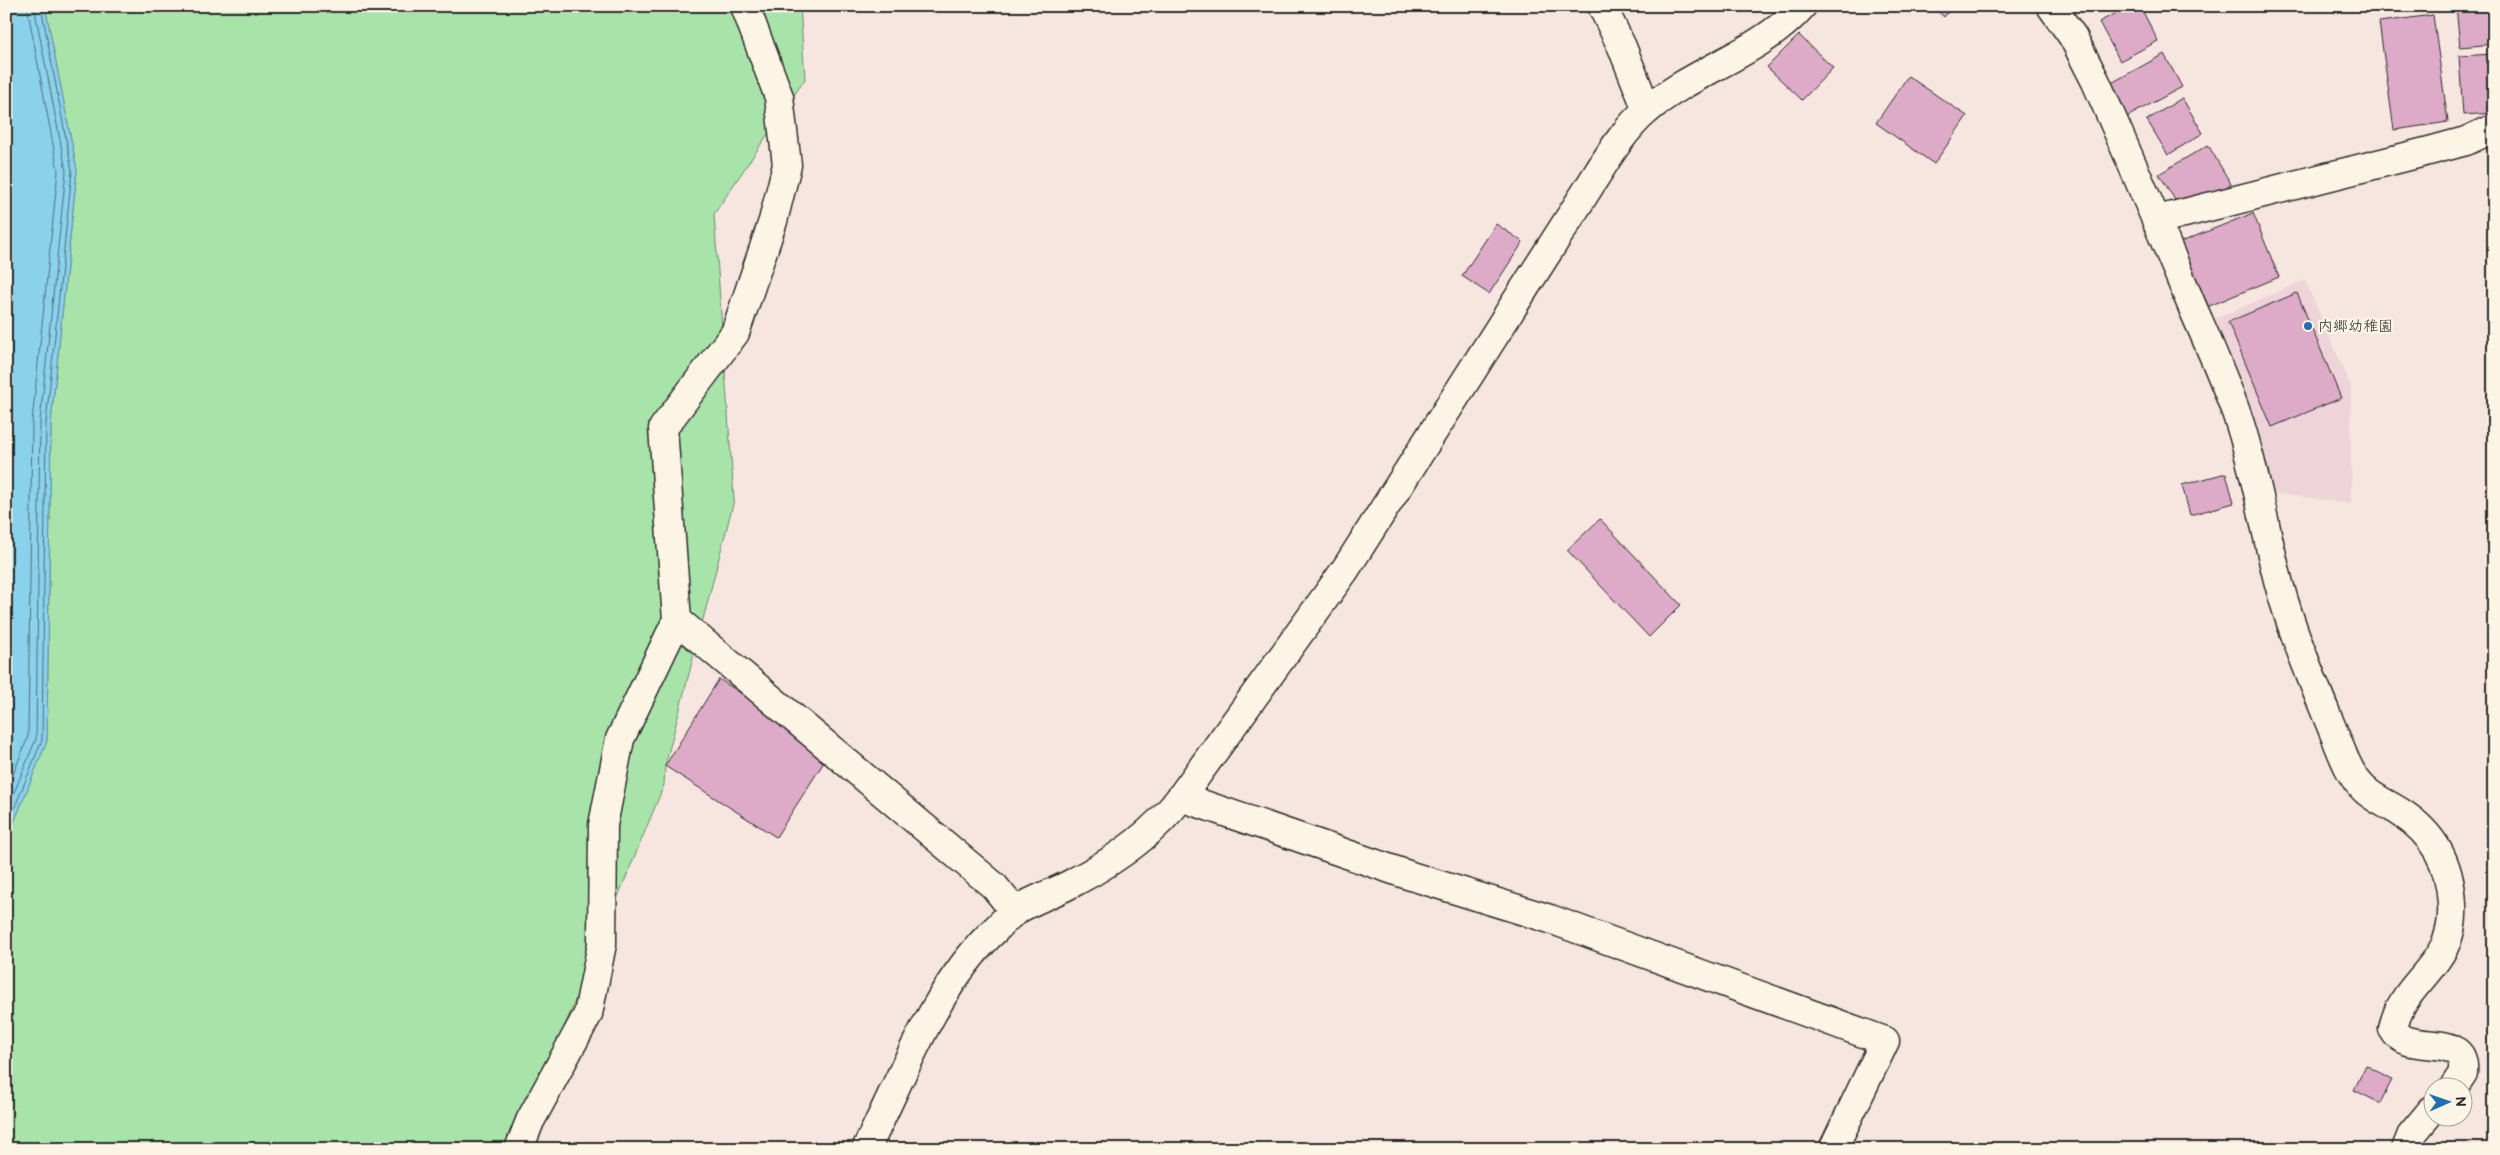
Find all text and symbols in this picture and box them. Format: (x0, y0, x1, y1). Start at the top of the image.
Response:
place label: 内郷幼稚園 (2318, 317, 2393, 336)
marker: 内郷幼稚園 (2302, 320, 2314, 332)
north arrow (2422, 1078, 2472, 1128)
text: N (2452, 1096, 2469, 1107)

